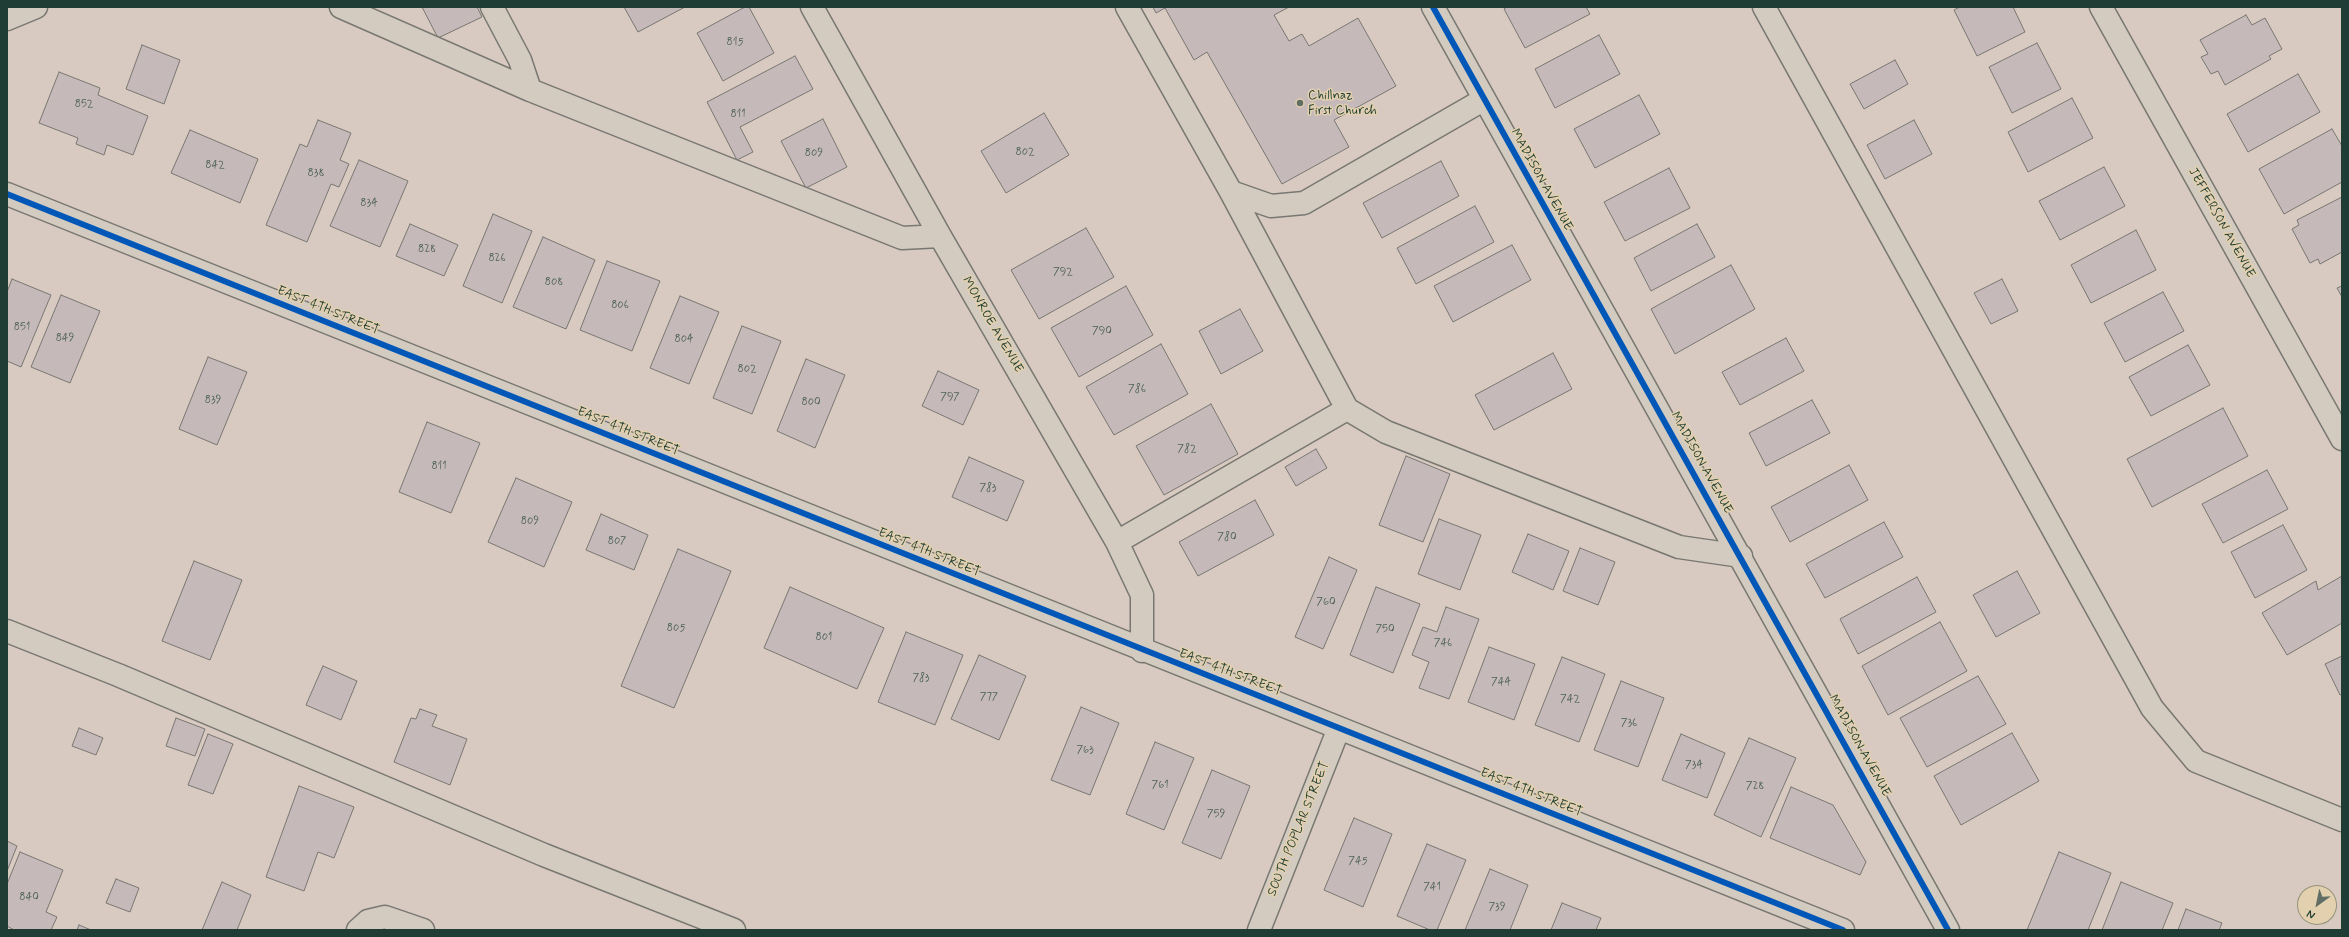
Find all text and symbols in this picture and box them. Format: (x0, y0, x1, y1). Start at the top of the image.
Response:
house number: 815 (726, 36, 744, 50)
place label: Chillnaz First Church (1308, 88, 1377, 119)
house number: 852 (75, 98, 93, 112)
marker: Chillnaz First Church (1295, 98, 1305, 108)
house number: 811 (730, 108, 746, 122)
street label: MADISON AVENUE (1507, 126, 1575, 234)
house number: 802 (1015, 146, 1035, 160)
house number: 809 (805, 147, 823, 161)
house number: 842 (205, 159, 225, 173)
street label: JEFFERSON AVENUE (2184, 165, 2258, 281)
house number: 838 (308, 167, 324, 181)
house number: 834 (360, 197, 378, 211)
house number: 828 (418, 243, 436, 257)
house number: 826 (488, 252, 506, 266)
house number: 792 (1053, 266, 1073, 280)
street label: MONROE AVENUE (958, 274, 1026, 376)
house number: 808 (545, 276, 563, 290)
street label: EAST 4TH STREET (275, 283, 381, 339)
house number: 806 (611, 299, 629, 313)
house number: 851 (14, 321, 30, 335)
house number: 790 (1092, 325, 1112, 339)
house number: 849 (56, 332, 74, 346)
house number: 804 (675, 333, 693, 347)
house number: 802 (737, 363, 757, 377)
house number: 786 (1128, 383, 1146, 397)
house number: 797 (940, 391, 960, 405)
house number: 839 (205, 394, 221, 408)
house number: 800 (801, 396, 821, 410)
street label: EAST 4TH STREET (575, 404, 681, 460)
street label: MADISON AVENUE (1667, 409, 1735, 517)
house number: 782 (1177, 443, 1197, 457)
house number: 811 (431, 460, 447, 474)
house number: 783 (979, 482, 997, 496)
house number: 809 (521, 515, 539, 529)
street label: EAST 4TH STREET (876, 525, 982, 581)
house number: 780 (1217, 531, 1237, 545)
house number: 807 (608, 535, 626, 549)
house number: 760 (1316, 596, 1336, 610)
house number: 805 (667, 622, 685, 636)
house number: 750 (1375, 623, 1395, 637)
house number: 801 (816, 631, 832, 645)
house number: 746 (1434, 637, 1452, 651)
street label: EAST 4TH STREET (1176, 646, 1284, 700)
house number: 783 (912, 672, 930, 686)
house number: 744 (1491, 676, 1511, 690)
house number: 777 (980, 691, 998, 705)
street label: MADISON AVENUE (1825, 692, 1893, 800)
house number: 742 (1560, 693, 1580, 707)
house number: 736 (1621, 717, 1637, 731)
house number: 763 (1076, 744, 1094, 758)
street label: SOUTH POPLAR STREET (1265, 759, 1333, 899)
house number: 734 (1685, 759, 1703, 773)
street label: EAST 4TH STREET (1478, 765, 1584, 821)
house number: 761 (1151, 779, 1169, 793)
house number: 728 (1746, 780, 1764, 794)
house number: 759 (1207, 808, 1225, 822)
house number: 745 (1348, 855, 1368, 869)
house number: 741 (1423, 881, 1441, 895)
north arrow (2297, 885, 2337, 925)
house number: 840 (19, 891, 39, 905)
house number: 739 (1488, 901, 1506, 915)
text: N (2304, 906, 2318, 922)

